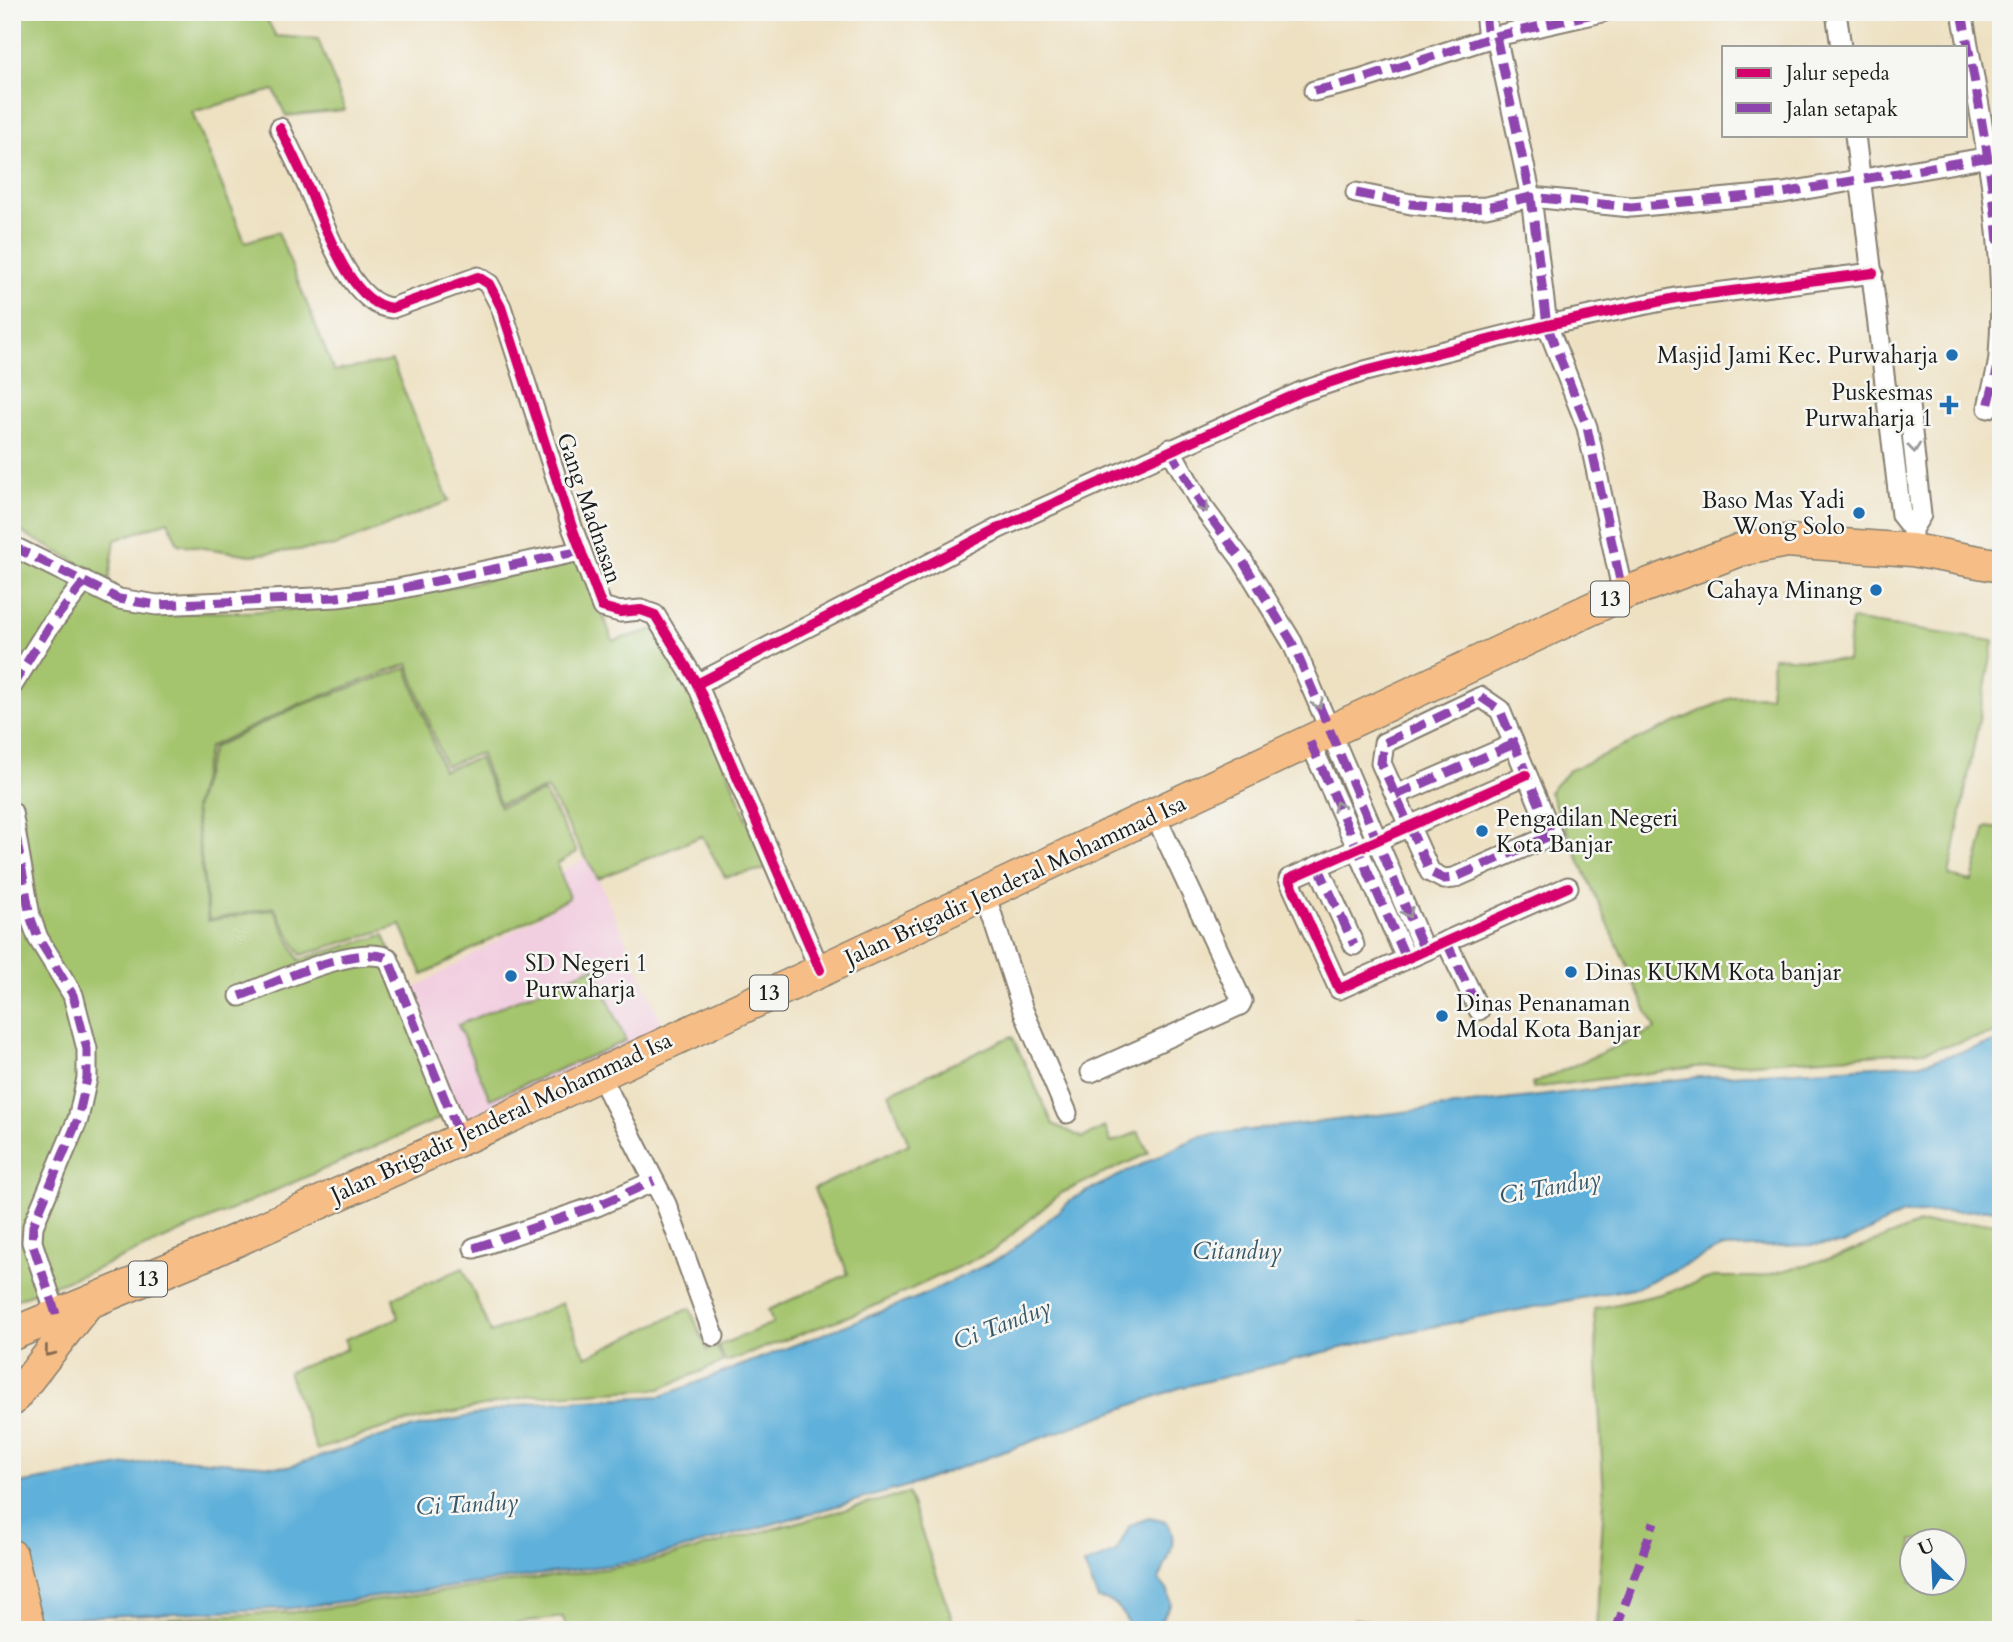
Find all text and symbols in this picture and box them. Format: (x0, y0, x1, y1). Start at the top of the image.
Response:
legend (1722, 46, 1968, 136)
text: Jalur sepeda (1783, 59, 1890, 88)
text: Jalan setapak (1783, 95, 1899, 124)
place label: Masjid Jami Kec. Purwaharja (1657, 340, 1938, 371)
marker: Masjid Jami Kec. Purwaharja (1944, 347, 1960, 363)
place label: Puskesmas Purwaharja 1 (1805, 377, 1933, 434)
marker: Puskesmas Purwaharja 1 (1939, 395, 1959, 415)
street label: Gang Madnasan (549, 428, 630, 588)
one-way arrow (1906, 443, 1921, 454)
place label: Baso Mas Yadi Wong Solo (1702, 485, 1845, 542)
one-way arrow (1196, 500, 1208, 513)
marker: Baso Mas Yadi Wong Solo (1851, 505, 1867, 521)
place label: Cahaya Minang (1707, 575, 1862, 606)
road number: 13 (1591, 582, 1629, 616)
marker: Cahaya Minang (1868, 582, 1884, 598)
one-way arrow (1310, 696, 1324, 709)
street label: Jalan Brigadir Jenderal Mohammad Isa (837, 788, 1191, 975)
one-way arrow (1332, 801, 1346, 813)
place label: Pengadilan Negeri Kota Banjar (1496, 803, 1678, 860)
marker: Pengadilan Negeri Kota Banjar (1474, 823, 1490, 839)
one-way arrow (1399, 906, 1413, 918)
place label: SD Negeri 1 Purwaharja (525, 948, 648, 1005)
place label: Dinas KUKM Kota banjar (1585, 957, 1842, 988)
marker: Dinas KUKM Kota banjar (1563, 964, 1579, 980)
marker: SD Negeri 1 Purwaharja (503, 968, 519, 984)
road number: 13 (750, 976, 788, 1010)
place label: Dinas Penanaman Modal Kota Banjar (1456, 988, 1641, 1045)
marker: Dinas Penanaman Modal Kota Banjar (1434, 1008, 1450, 1024)
street label: Jalan Brigadir Jenderal Mohammad Isa (323, 1025, 677, 1212)
water label: Ci Tanduy (1497, 1162, 1604, 1213)
water label: Citanduy (1192, 1235, 1282, 1268)
road number: 13 (129, 1262, 167, 1296)
water label: Ci Tanduy (948, 1291, 1056, 1358)
one-way arrow (45, 1344, 57, 1357)
water label: Ci Tanduy (415, 1485, 519, 1524)
north arrow (1898, 1526, 1968, 1596)
text: U (1914, 1532, 1939, 1562)

